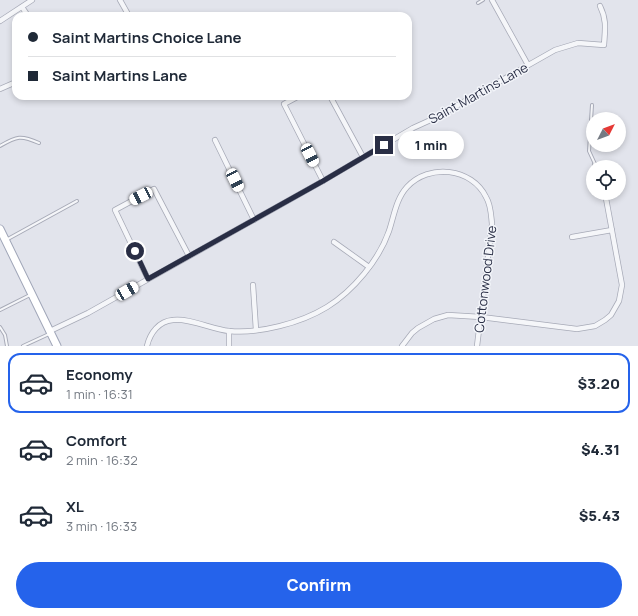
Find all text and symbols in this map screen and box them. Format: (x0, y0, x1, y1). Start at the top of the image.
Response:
text: Saint Martins Choice Lane (52, 27, 242, 48)
street label: Saint Martins Lane (425, 58, 531, 128)
text: Saint Martins Lane (52, 65, 187, 86)
north arrow (586, 112, 626, 152)
map controls (586, 112, 626, 200)
callout: 1 min (398, 131, 464, 159)
route end (375, 136, 393, 154)
text: 1 min (415, 136, 447, 154)
car (299, 142, 321, 168)
button: locate (586, 160, 626, 200)
car (224, 167, 246, 193)
car (128, 185, 154, 207)
street label: Cottonwood Drive (469, 224, 501, 334)
route start (126, 242, 144, 260)
car (114, 280, 140, 302)
text: Economy (66, 364, 133, 385)
icon: car (18, 365, 54, 401)
text: $3.20 (578, 373, 620, 394)
text: 1 min · 16:31 (66, 385, 133, 403)
text: Comfort (66, 430, 127, 451)
icon: car (18, 431, 54, 467)
text: $4.31 (581, 439, 620, 460)
text: 2 min · 16:32 (66, 451, 138, 469)
text: XL (66, 496, 84, 517)
icon: car (18, 497, 54, 533)
text: $5.43 (579, 505, 620, 526)
text: 3 min · 16:33 (66, 517, 137, 535)
button: Confirm (16, 562, 622, 608)

